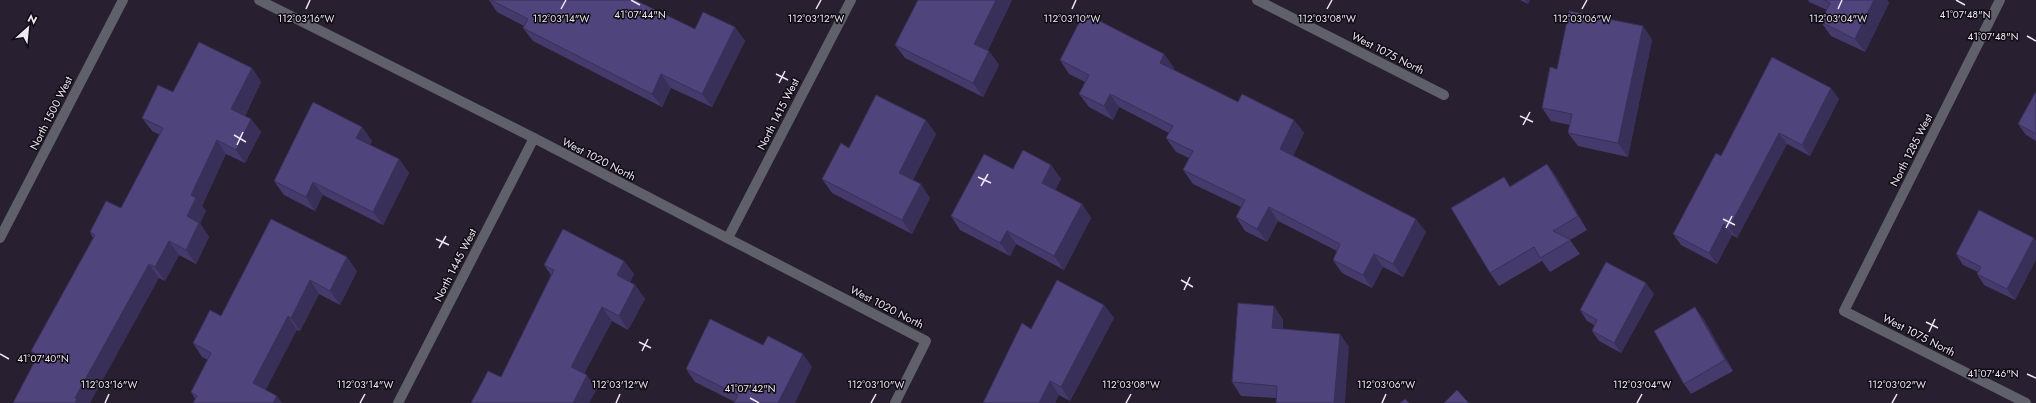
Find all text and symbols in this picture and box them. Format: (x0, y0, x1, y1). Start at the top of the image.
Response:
text: 41°07'44"N (614, 7, 666, 22)
text: 41°07'48"N (1940, 7, 1990, 22)
north arrow (8, 8, 48, 48)
text: N (25, 10, 40, 28)
text: 112°03'16"W (278, 11, 334, 26)
text: 112°03'14"W (533, 11, 589, 26)
text: 112°03'12"W (788, 11, 844, 26)
text: 112°03'10"W (1044, 11, 1101, 26)
text: 112°03'08"W (1298, 11, 1356, 26)
text: 112°03'06"W (1553, 11, 1611, 26)
text: 112°03'04"W (1809, 11, 1867, 26)
street label: West 1075 North (1349, 28, 1427, 78)
text: 41°07'48"N (1968, 29, 2018, 44)
street label: North 1500 West (26, 73, 77, 152)
street label: North 1415 West (753, 75, 803, 153)
street label: North 1285 West (1886, 111, 1936, 189)
street label: West 1020 North (560, 134, 638, 184)
street label: North 1445 West (430, 225, 480, 304)
street label: West 1020 North (848, 282, 926, 332)
street label: West 1075 North (1880, 310, 1958, 360)
text: 41°07'40"N (17, 351, 69, 366)
text: 41°07'46"N (1967, 366, 2019, 381)
text: 112°03'16"W (81, 377, 137, 392)
text: 112°03'14"W (337, 377, 393, 392)
text: 112°03'12"W (592, 377, 648, 392)
text: 112°03'10"W (848, 377, 905, 392)
text: 112°03'08"W (1102, 377, 1160, 392)
text: 112°03'06"W (1357, 377, 1415, 392)
text: 112°03'04"W (1613, 377, 1671, 392)
text: 112°03'02"W (1868, 377, 1926, 392)
text: 41°07'42"N (724, 381, 776, 396)

